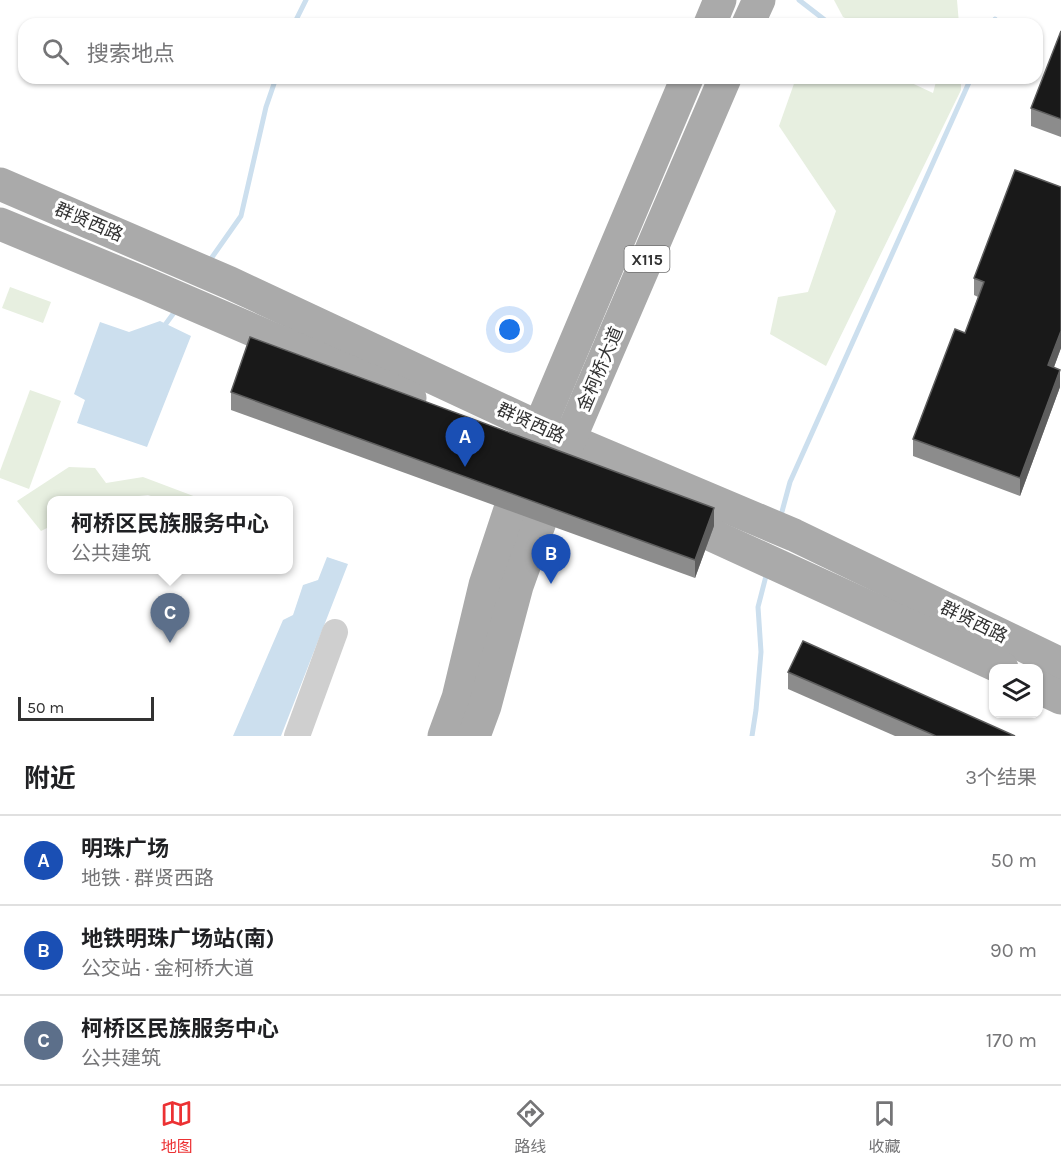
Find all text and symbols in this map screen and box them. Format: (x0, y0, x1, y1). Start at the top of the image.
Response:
search box (18, 18, 1043, 84)
icon: search (39, 35, 72, 68)
text: 搜索地点 (87, 41, 175, 67)
street label: 群贤西路 (52, 198, 126, 246)
road number: X115 (624, 246, 670, 272)
your location (495, 315, 524, 344)
street label: 金柯桥大道 (572, 323, 628, 415)
street label: 群贤西路 (494, 398, 568, 448)
pin: A (446, 418, 484, 467)
popup (47, 496, 293, 574)
text: 柯桥区民族服务中心 (71, 511, 269, 537)
pin: B (532, 534, 570, 584)
text: 公共建筑 (71, 542, 151, 565)
pin: C (150, 594, 190, 643)
street label: 群贤西路 (937, 596, 1011, 648)
map controls (989, 664, 1043, 718)
button: layers (989, 664, 1043, 718)
scale bar (18, 694, 154, 722)
text: 50 m (27, 698, 64, 717)
text: 附近 (24, 763, 76, 794)
text: 3个结果 (965, 766, 1037, 789)
text: 明珠广场 (81, 836, 169, 862)
text: A (37, 849, 50, 872)
text: 50 m (990, 849, 1037, 872)
text: 地铁 · 群贤西路 (81, 867, 214, 890)
text: 地铁明珠广场站(南) (81, 926, 275, 952)
text: B (37, 939, 50, 962)
text: 90 m (990, 939, 1037, 962)
text: 公交站 · 金柯桥大道 (81, 957, 254, 980)
text: 柯桥区民族服务中心 (81, 1016, 279, 1042)
text: C (37, 1029, 50, 1052)
text: 170 m (986, 1029, 1037, 1052)
text: 公共建筑 (81, 1047, 161, 1070)
tab: 地图 (160, 1097, 193, 1157)
tab: 路线 (514, 1097, 547, 1157)
tab: 收藏 (868, 1097, 901, 1157)

